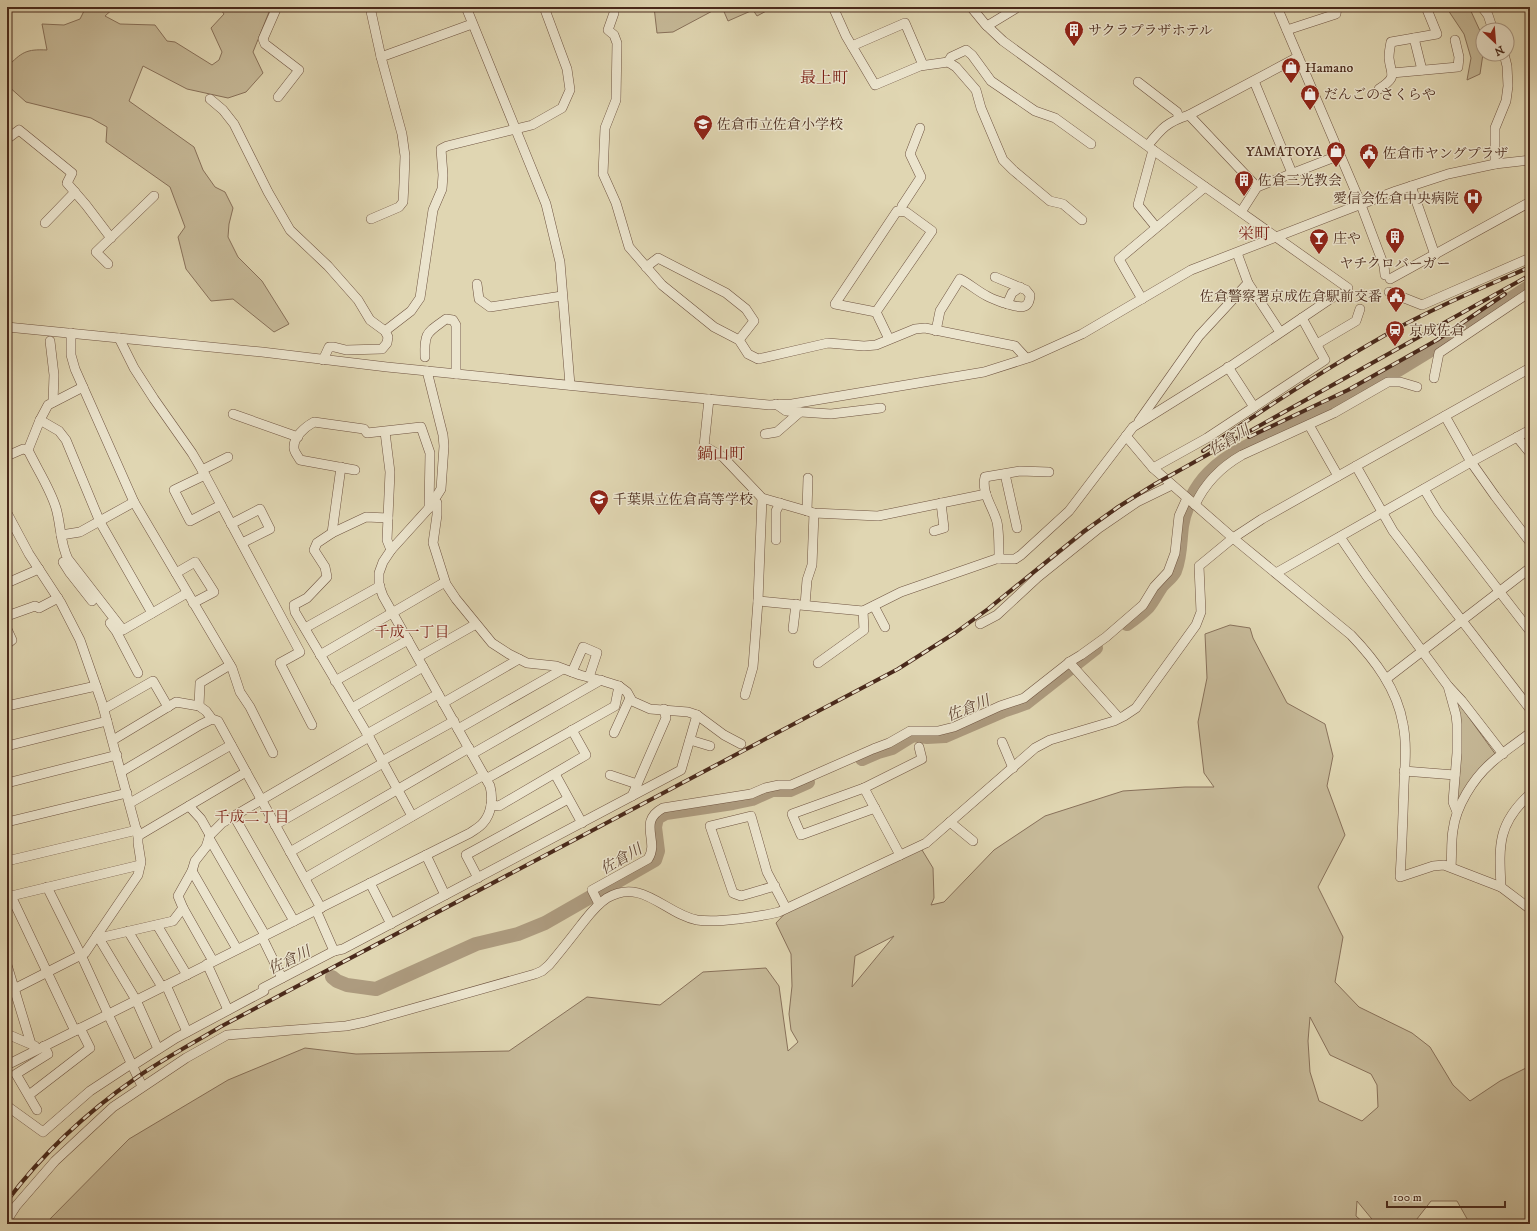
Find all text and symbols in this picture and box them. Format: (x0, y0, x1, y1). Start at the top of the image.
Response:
building icon: サクラプラザホテル (1063, 19, 1085, 47)
place label: サクラプラザホテル (1088, 22, 1213, 40)
north arrow (1475, 22, 1515, 62)
text: N (1492, 42, 1506, 58)
shop icon: Hamano (1280, 56, 1302, 84)
place label: Hamano (1305, 59, 1353, 77)
district label: 最上町 (800, 68, 848, 88)
shop icon: だんごのさくらや (1299, 83, 1321, 111)
place label: だんごのさくらや (1324, 86, 1436, 104)
school or university icon: 佐倉市立佐倉小学校 (692, 113, 714, 141)
place label: 佐倉市立佐倉小学校 (717, 116, 843, 134)
shop icon: YAMATOYA (1325, 140, 1347, 168)
public building icon: 佐倉市ヤングプラザ (1358, 142, 1380, 170)
place label: YAMATOYA (1246, 143, 1323, 161)
place label: 佐倉市ヤングプラザ (1383, 145, 1509, 163)
building icon: 佐倉三光教会 (1233, 169, 1255, 197)
place label: 佐倉三光教会 (1258, 172, 1342, 190)
hospital icon: 愛信会佐倉中央病院 (1462, 187, 1484, 215)
place label: 愛信会佐倉中央病院 (1333, 190, 1459, 208)
district label: 栄町 (1238, 224, 1270, 244)
building icon: ヤチクロバーガー (1384, 226, 1406, 254)
bar icon: 庄や (1308, 227, 1330, 255)
place label: 庄や (1333, 230, 1361, 248)
place label: ヤチクロバーガー (1339, 255, 1451, 273)
public building icon: 佐倉警察署京成佐倉駅前交番 (1385, 285, 1407, 313)
place label: 佐倉警察署京成佐倉駅前交番 (1200, 288, 1382, 306)
station icon: 京成佐倉 (1384, 319, 1406, 347)
place label: 京成佐倉 (1409, 322, 1465, 340)
water label: 佐倉川 (1205, 420, 1255, 460)
district label: 鍋山町 (697, 444, 745, 464)
school or university icon: 千葉県立佐倉高等学校 (588, 488, 610, 516)
place label: 千葉県立佐倉高等学校 (613, 491, 753, 509)
district label: 千成一丁目 (374, 623, 450, 642)
water label: 佐倉川 (944, 690, 994, 726)
district label: 千成二丁目 (214, 808, 290, 827)
water label: 佐倉川 (597, 839, 647, 879)
water label: 佐倉川 (265, 941, 315, 979)
scale bar (1387, 1183, 1505, 1209)
text: 100 m (1393, 1190, 1422, 1205)

